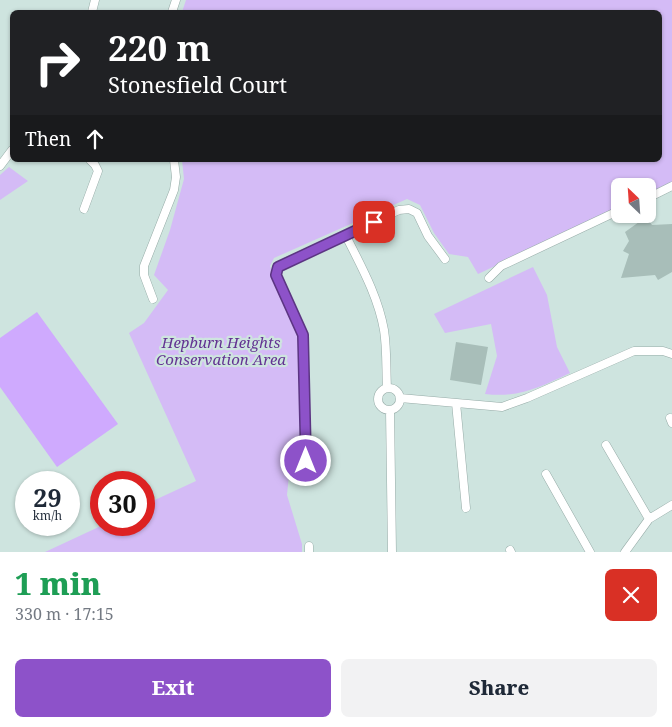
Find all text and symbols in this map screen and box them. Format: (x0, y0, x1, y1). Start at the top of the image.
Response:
text: 220 m (108, 24, 211, 71)
icon: right (25, 30, 90, 95)
text: Stonesfield Court (108, 69, 287, 99)
icon: ahead (81, 125, 109, 153)
text: Then (25, 126, 71, 152)
north arrow (611, 178, 656, 222)
map controls (611, 178, 656, 223)
pin (353, 201, 395, 243)
icon: arrive (360, 208, 388, 236)
park label: Hepburn Heights Conservation Area (156, 332, 286, 369)
position arrow (279, 434, 331, 486)
speed limit sign: 30 (90, 471, 155, 536)
text: 29 (33, 480, 62, 514)
text: km/h (33, 507, 62, 524)
text: 1 min (15, 563, 101, 604)
button: close (605, 569, 657, 621)
text: 330 m · 17:15 (15, 603, 114, 625)
button: Exit (15, 659, 331, 717)
button: Share (341, 659, 657, 717)

